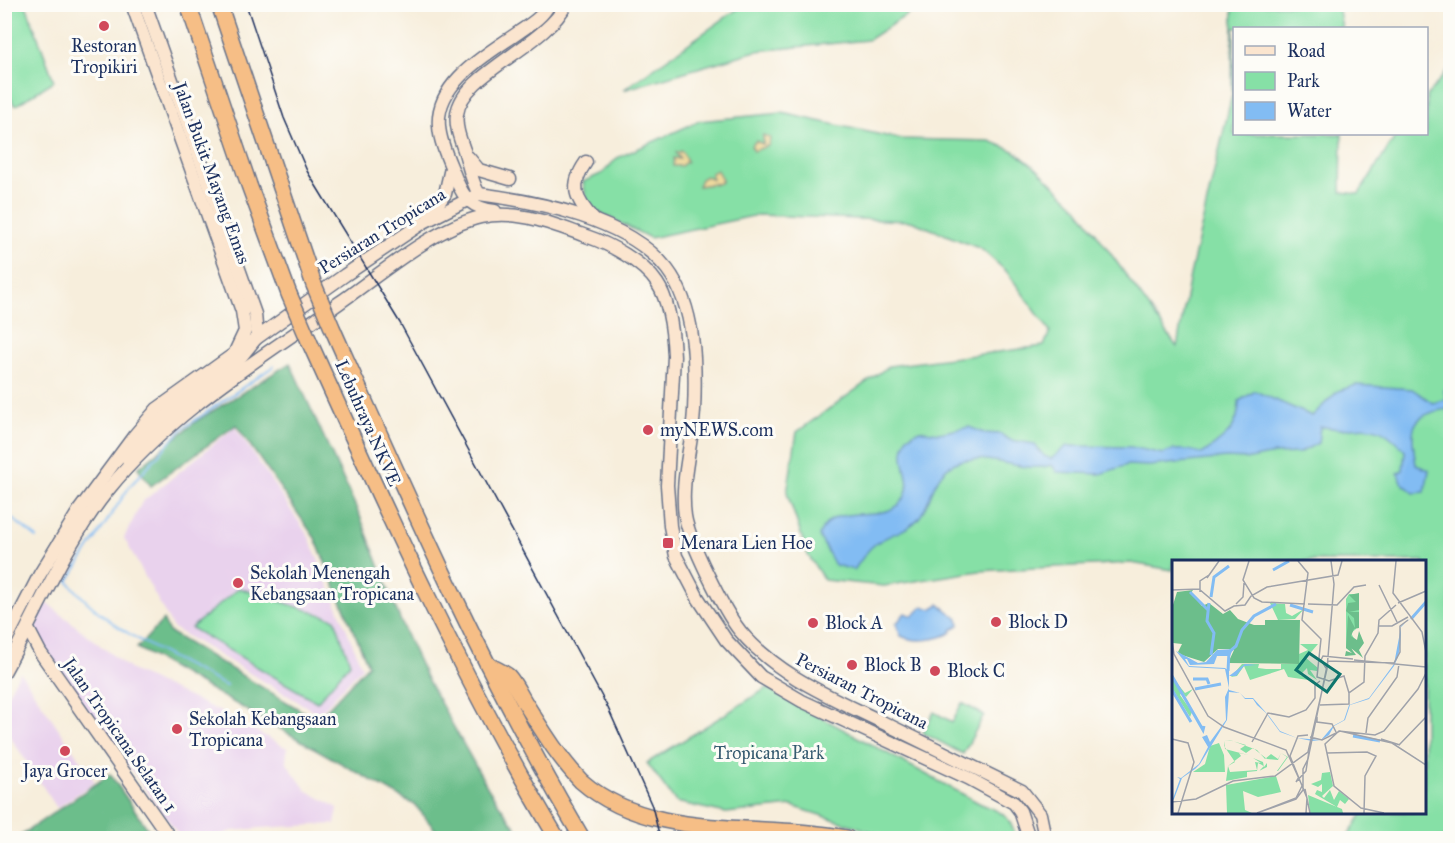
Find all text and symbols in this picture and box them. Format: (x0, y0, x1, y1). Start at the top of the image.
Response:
marker: Restoran Tropikiri (97, 19, 111, 33)
legend (1233, 27, 1428, 135)
place label: Restoran Tropikiri (71, 35, 137, 78)
text: Road (1287, 40, 1325, 62)
text: Park (1287, 70, 1320, 92)
street label: Jalan Bukit Mayang Emas (167, 77, 255, 267)
text: Water (1287, 100, 1332, 122)
street label: Persiaran Tropicana (315, 183, 450, 279)
street label: Lebuhraya NKVE (330, 356, 406, 490)
place label: myNEWS.com (660, 419, 774, 441)
marker: myNEWS.com (641, 423, 655, 437)
place label: Menara Lien Hoe (680, 532, 813, 554)
marker: Menara Lien Hoe (661, 536, 675, 550)
inset map (1172, 560, 1425, 813)
place label: Sekolah Menengah Kebangsaan Tropicana (250, 562, 415, 606)
marker: Sekolah Menengah Kebangsaan Tropicana (231, 576, 245, 590)
place label: Block D (1008, 611, 1068, 633)
place label: Block A (825, 612, 883, 634)
marker: Block D (989, 615, 1003, 629)
marker: Block A (806, 616, 820, 630)
street label: Persiaran Tropicana (792, 648, 932, 734)
street label: Jalan Tropicana Selatan 1 (56, 652, 182, 817)
place label: Block B (864, 654, 922, 676)
marker: Block B (845, 658, 859, 672)
place label: Block C (947, 660, 1005, 682)
marker: Block C (928, 664, 942, 678)
place label: Sekolah Kebangsaan Tropicana (189, 708, 337, 751)
marker: Sekolah Kebangsaan Tropicana (170, 722, 184, 736)
park label: Tropicana Park (714, 742, 825, 764)
marker: Jaya Grocer (58, 744, 72, 758)
place label: Jaya Grocer (21, 760, 108, 783)

